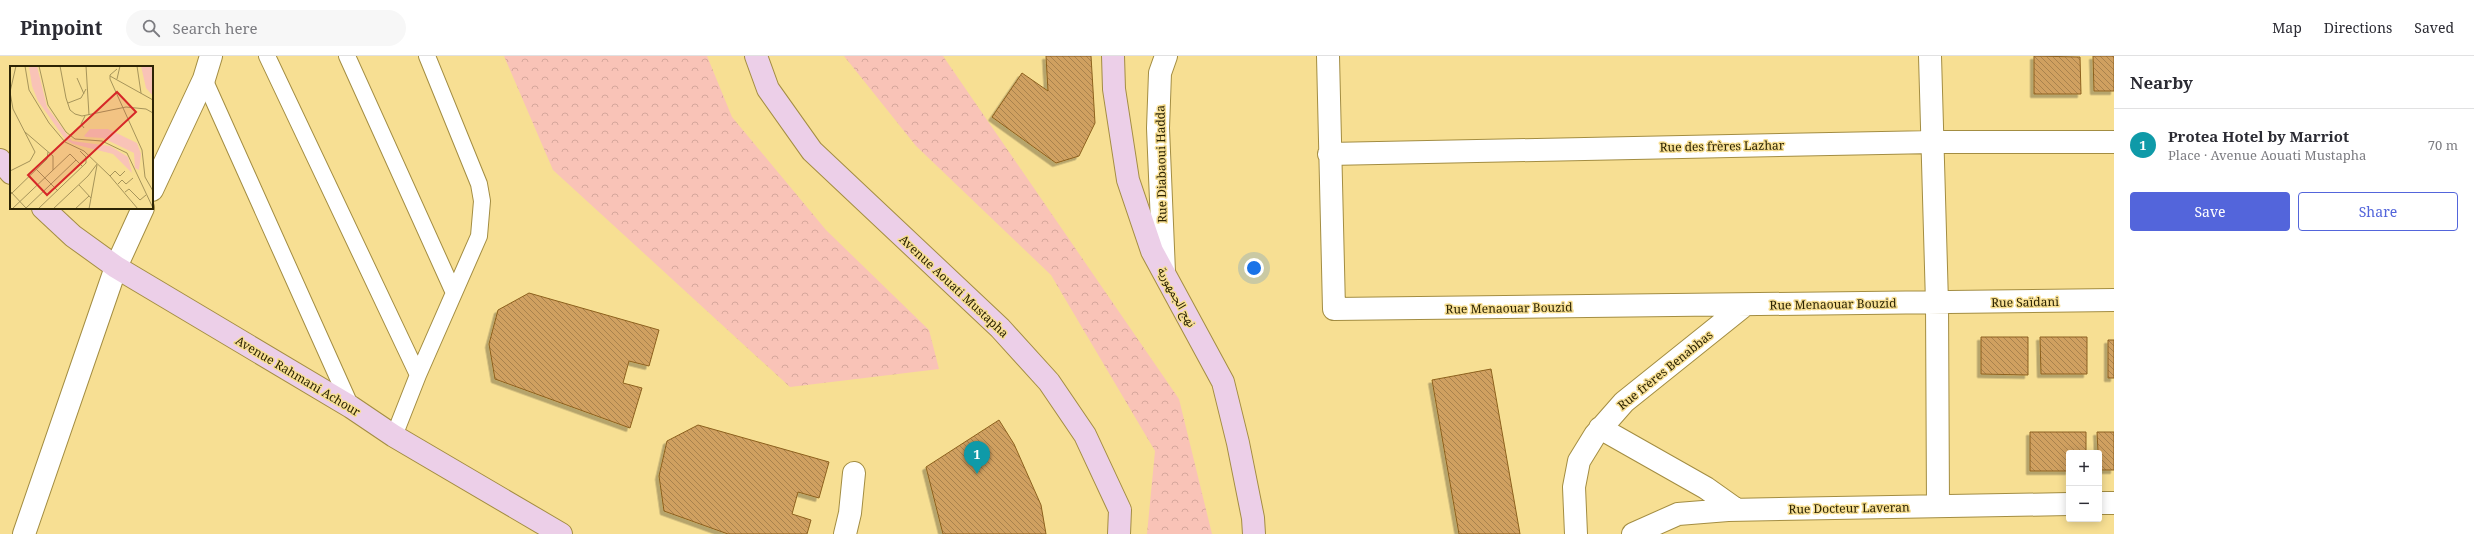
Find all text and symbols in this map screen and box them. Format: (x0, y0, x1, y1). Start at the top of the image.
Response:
search box (126, 10, 406, 46)
text: Pinpoint (20, 15, 102, 41)
icon: search (140, 17, 162, 39)
text: Search here (172, 18, 258, 38)
text: Map (2272, 18, 2302, 37)
text: Directions (2324, 18, 2392, 37)
text: Saved (2414, 18, 2454, 37)
inset map (10, 66, 153, 209)
text: Nearby (2130, 71, 2193, 94)
street label: Rue Diabaoui Hadda (1151, 105, 1171, 223)
text: Protea Hotel by Marriot (2168, 126, 2349, 146)
street label: Rue des frères Lazhar (1659, 136, 1785, 156)
text: 1 (2139, 136, 2147, 154)
text: 70 m (2428, 136, 2458, 154)
text: Place · Avenue Aouati Mustapha (2168, 146, 2366, 164)
button: Save (2130, 192, 2290, 231)
button: Share (2298, 192, 2458, 231)
street label: Avenue Aouati Mustapha (896, 231, 1013, 341)
your location (1244, 258, 1264, 278)
street label: نهج الجمهورية (1153, 264, 1200, 330)
street label: Rue Saïdani (1991, 293, 2059, 311)
street label: Rue Menaouar Bouzid (1769, 294, 1897, 314)
street label: Rue Menaouar Bouzid (1445, 298, 1573, 318)
street label: Rue frères Benabbas (1614, 326, 1716, 414)
street label: Avenue Rahmani Achour (232, 332, 364, 420)
pin: 1 (964, 441, 990, 474)
map controls (2066, 450, 2102, 522)
button: + (2066, 450, 2102, 486)
button: − (2066, 486, 2102, 522)
street label: Rue Docteur Laveran (1788, 498, 1910, 518)

